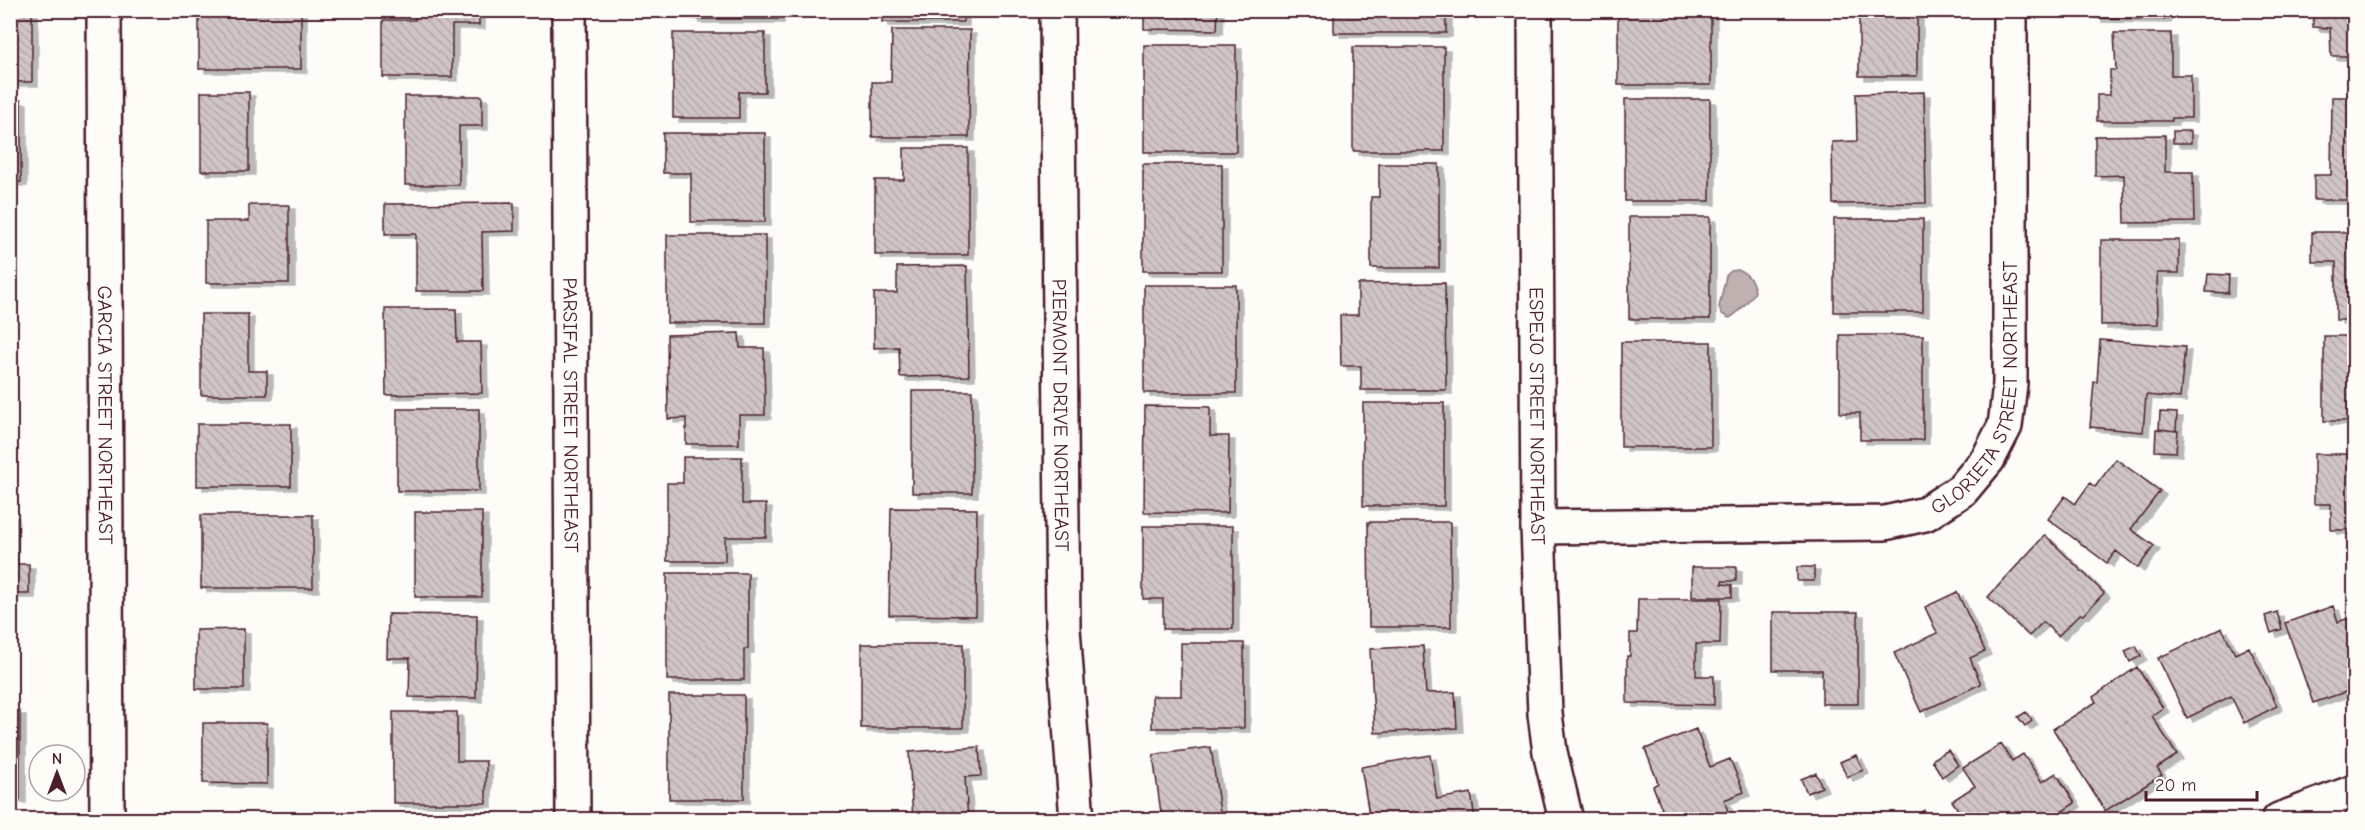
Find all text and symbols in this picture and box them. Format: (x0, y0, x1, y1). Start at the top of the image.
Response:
street label: GLORIETA STREET NORTHEAST (1926, 260, 2022, 519)
street label: PARSIFAL STREET NORTHEAST (558, 277, 583, 553)
street label: PIERMONT DRIVE NORTHEAST (1048, 278, 1073, 552)
street label: GARCIA STREET NORTHEAST (93, 285, 117, 545)
street label: ESPEJO STREET NORTHEAST (1525, 287, 1550, 546)
north arrow (27, 743, 87, 803)
text: N (52, 750, 62, 768)
scale bar (2146, 764, 2257, 802)
text: 20 m (2155, 775, 2196, 796)

